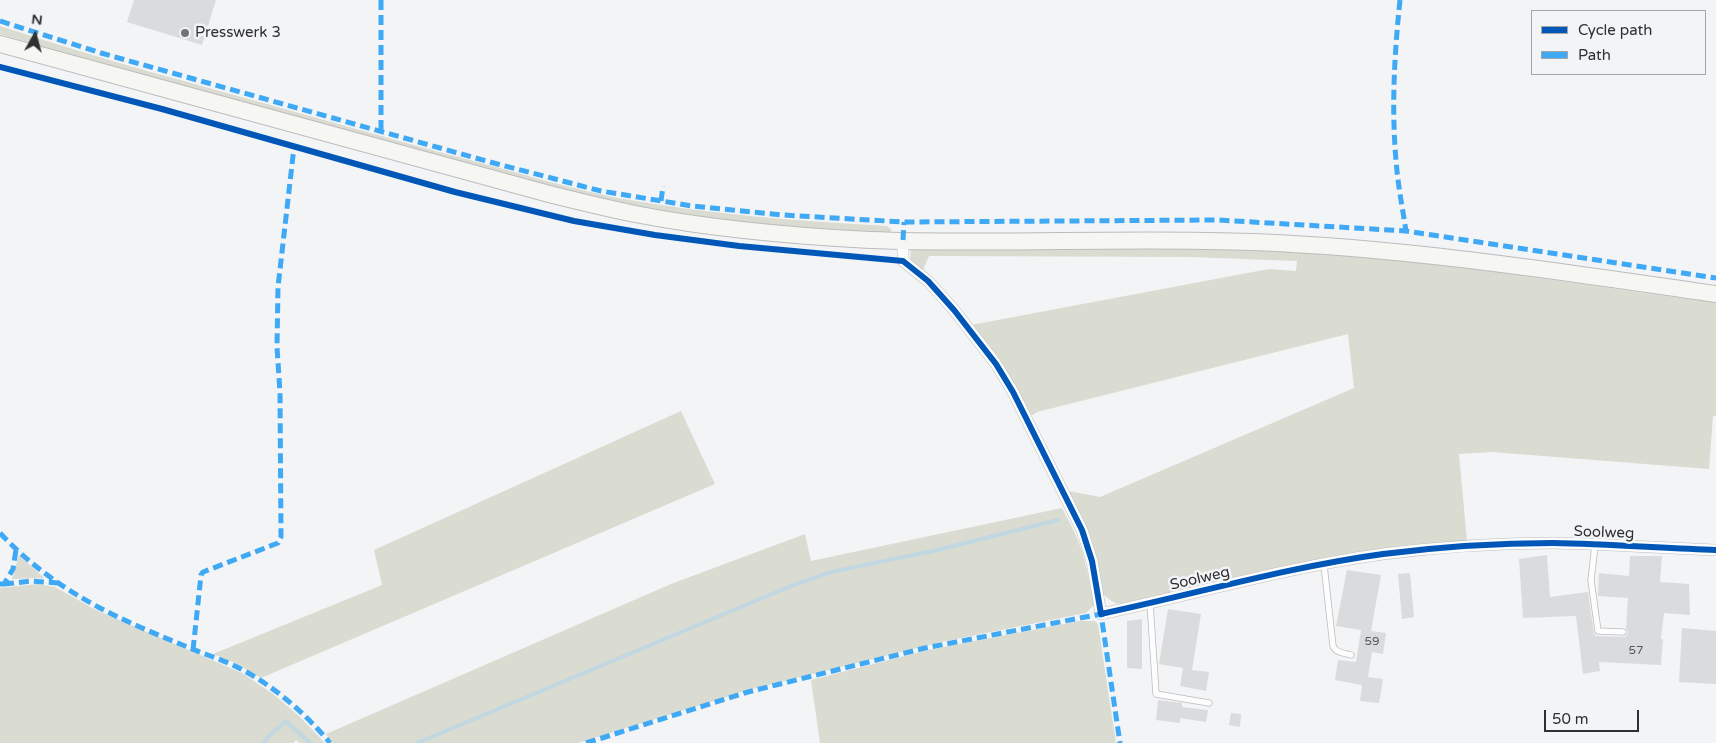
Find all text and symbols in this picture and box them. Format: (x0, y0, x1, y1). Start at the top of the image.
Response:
north arrow (10, 10, 60, 60)
text: N (30, 10, 44, 29)
legend (1531, 10, 1706, 75)
text: Cycle path (1578, 21, 1652, 39)
place label: Presswerk 3 (195, 24, 281, 42)
marker: Presswerk 3 (179, 27, 191, 39)
text: Path (1578, 46, 1611, 64)
street label: Soolweg (1573, 523, 1635, 543)
street label: Soolweg (1168, 563, 1232, 595)
house number: 59 (1364, 635, 1380, 649)
house number: 57 (1628, 644, 1644, 658)
scale bar (1546, 700, 1641, 732)
text: 50 m (1552, 710, 1589, 728)

